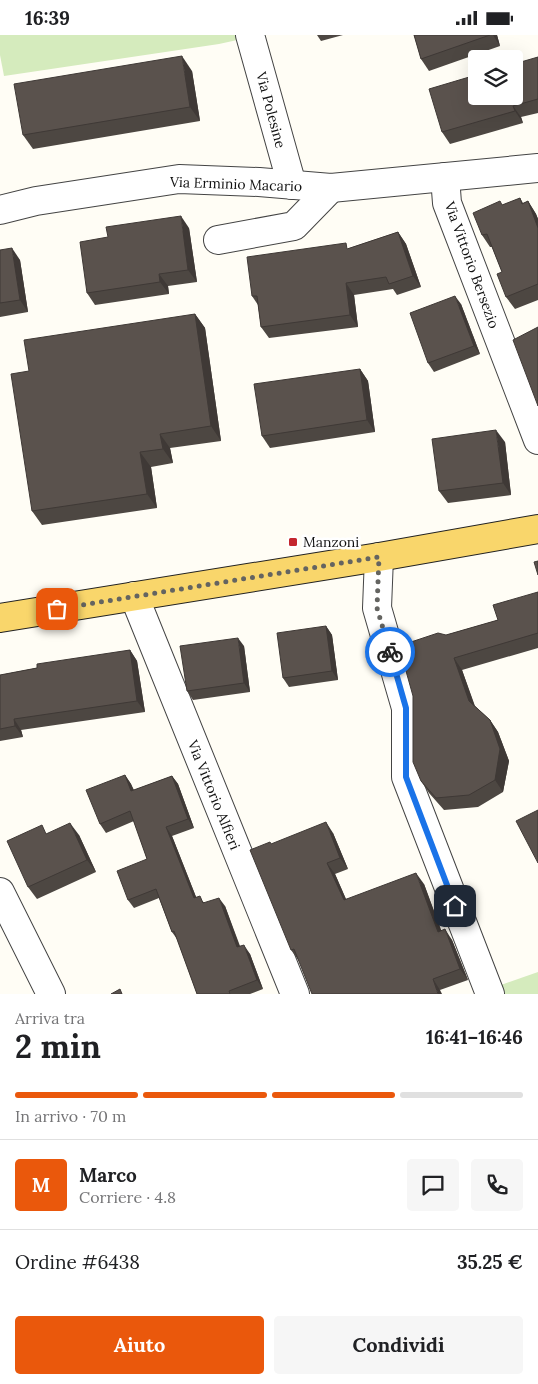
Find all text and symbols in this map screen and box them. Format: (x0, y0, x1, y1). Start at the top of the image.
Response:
text: 16:39 (25, 6, 70, 30)
map controls (468, 50, 523, 105)
button: layers (468, 50, 523, 105)
street label: Via Polesine (252, 69, 290, 150)
street label: Via Erminio Macario (169, 173, 302, 195)
street label: Via Vittorio Bersezio (440, 198, 503, 331)
place label: Manzoni (303, 533, 359, 551)
marker: Manzoni (287, 536, 299, 548)
pin (36, 588, 78, 630)
icon: bag (43, 595, 71, 623)
courier (365, 627, 415, 677)
icon: bike (376, 638, 404, 666)
street label: Via Vittorio Alfieri (183, 737, 244, 853)
pin (434, 885, 476, 927)
icon: home (441, 892, 469, 920)
text: Arriva tra (15, 1008, 85, 1028)
text: 16:41–16:46 (426, 1025, 523, 1049)
text: 2 min (15, 1026, 101, 1067)
text: In arrivo · 70 m (15, 1106, 126, 1126)
button: chat (407, 1159, 459, 1211)
button: phone (471, 1159, 523, 1211)
text: Marco (79, 1163, 137, 1187)
text: M (32, 1173, 50, 1197)
text: Corriere · 4.8 (79, 1187, 176, 1207)
text: Ordine #6438 (15, 1250, 140, 1274)
text: 35.25 € (457, 1250, 523, 1274)
button: Aiuto (15, 1316, 264, 1374)
button: Condividi (274, 1316, 523, 1374)

